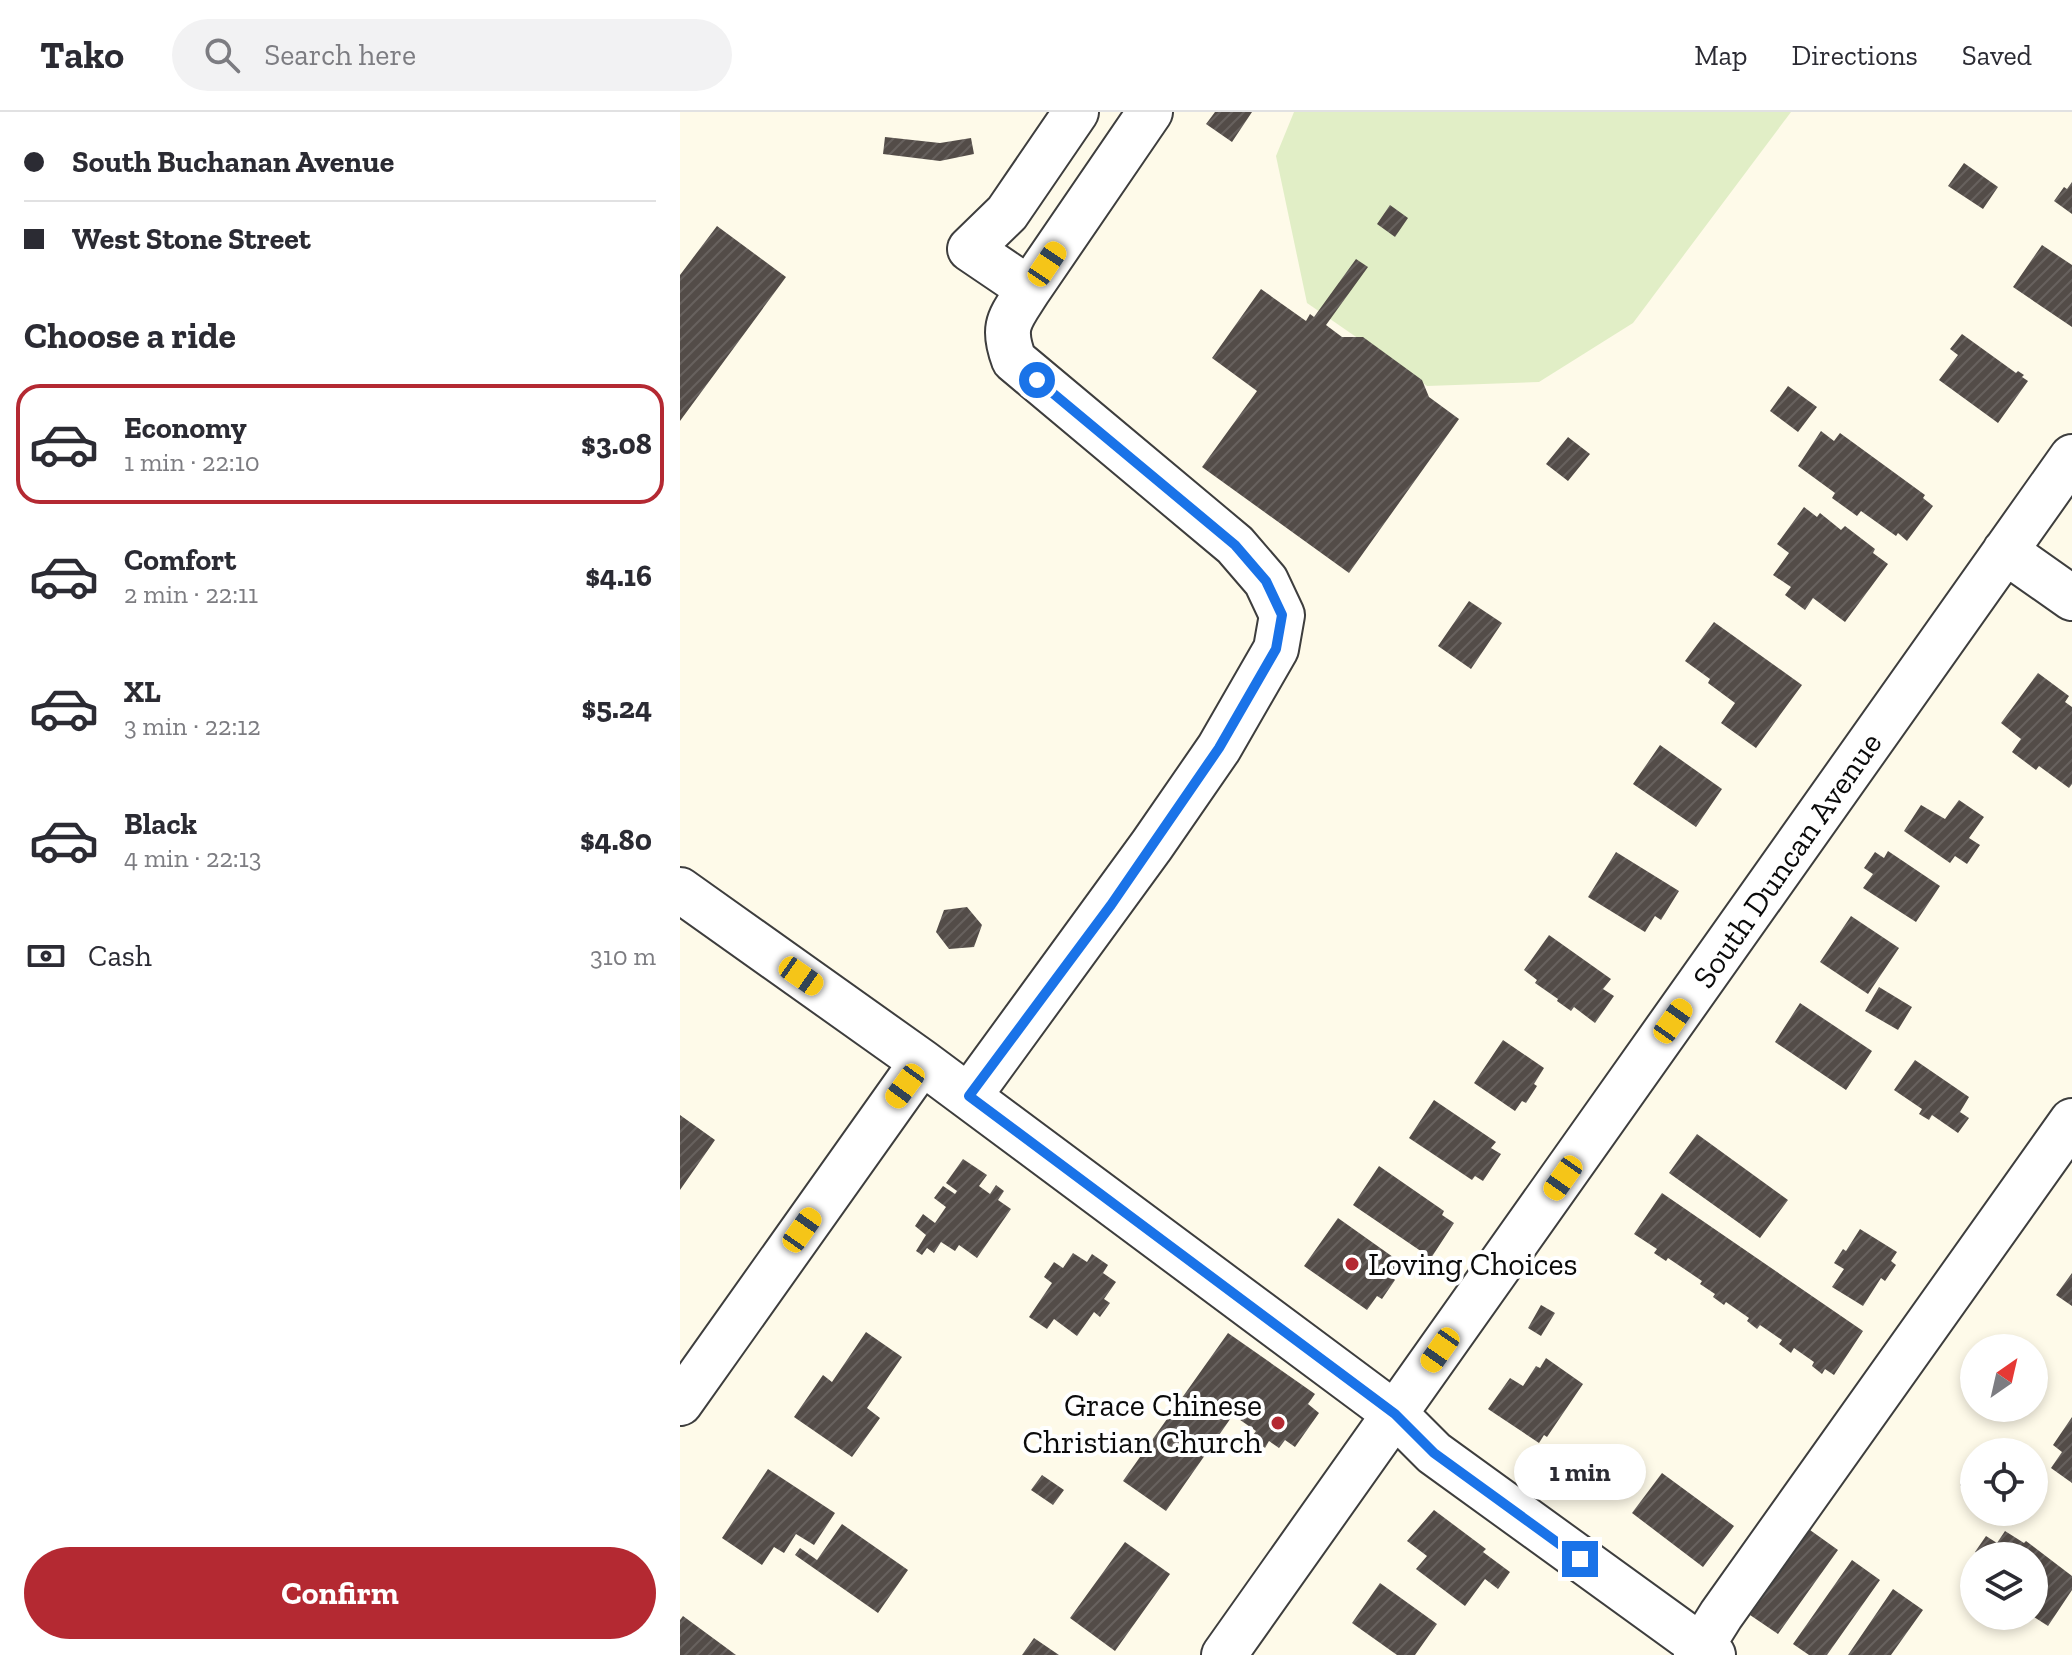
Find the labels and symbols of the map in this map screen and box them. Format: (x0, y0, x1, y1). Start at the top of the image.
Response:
car (1024, 237, 1070, 291)
route start (1019, 362, 1055, 398)
street label: South Duncan Avenue (1684, 725, 1890, 995)
car (774, 952, 828, 1000)
car (1649, 994, 1697, 1048)
car (881, 1060, 929, 1112)
car (1539, 1151, 1587, 1205)
car (778, 1203, 826, 1257)
place label: Loving Choices (1368, 1245, 1578, 1283)
marker: Loving Choices (1343, 1255, 1361, 1273)
car (1416, 1323, 1464, 1377)
north arrow (1960, 1334, 2048, 1422)
place label: Grace Chinese Christian Church (1022, 1386, 1262, 1461)
marker: Grace Chinese Christian Church (1269, 1414, 1287, 1432)
callout: 1 min (1514, 1443, 1646, 1499)
route end (1562, 1541, 1598, 1577)

